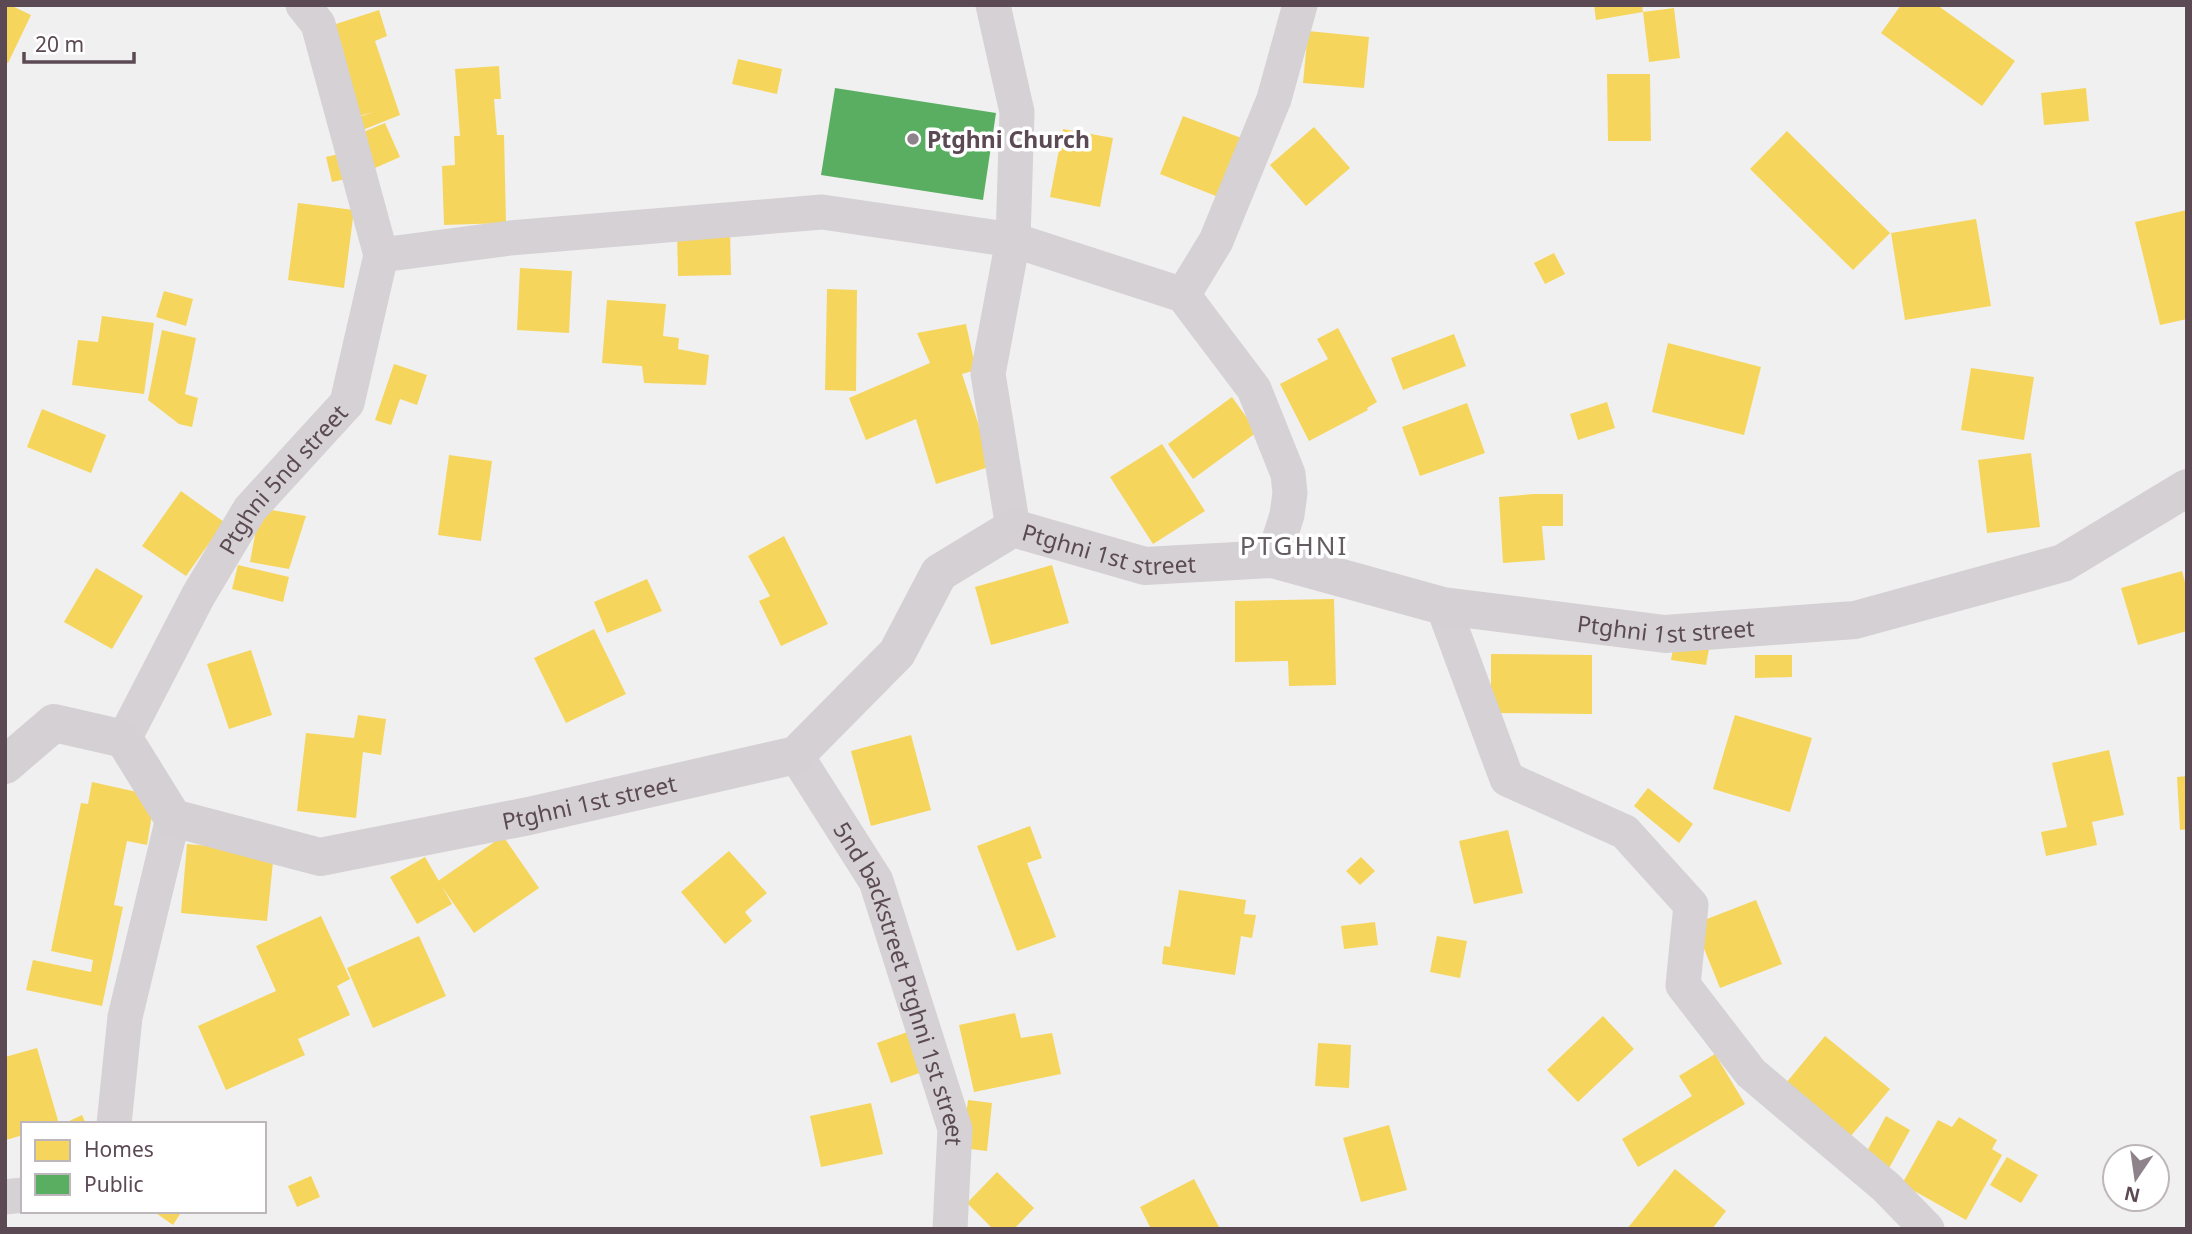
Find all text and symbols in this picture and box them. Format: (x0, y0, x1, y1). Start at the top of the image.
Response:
scale bar (24, 21, 135, 65)
text: 20 m (35, 30, 84, 58)
place label: Ptghni Church (927, 123, 1090, 155)
marker: Ptghni Church (905, 131, 921, 147)
street label: Ptghni 5nd street (211, 397, 354, 560)
street label: Ptghni 1st street (1018, 515, 1197, 582)
district label: PTGHNI (1240, 527, 1348, 563)
street label: Ptghni 1st street (1575, 607, 1755, 650)
street label: Ptghni 1st street (499, 767, 679, 837)
street label: 5nd backstreet Ptghni 1st street (826, 815, 971, 1146)
legend (21, 1122, 266, 1213)
text: Homes (84, 1135, 154, 1163)
north arrow (2101, 1143, 2171, 1213)
text: Public (84, 1170, 144, 1198)
text: N (2122, 1180, 2143, 1209)

